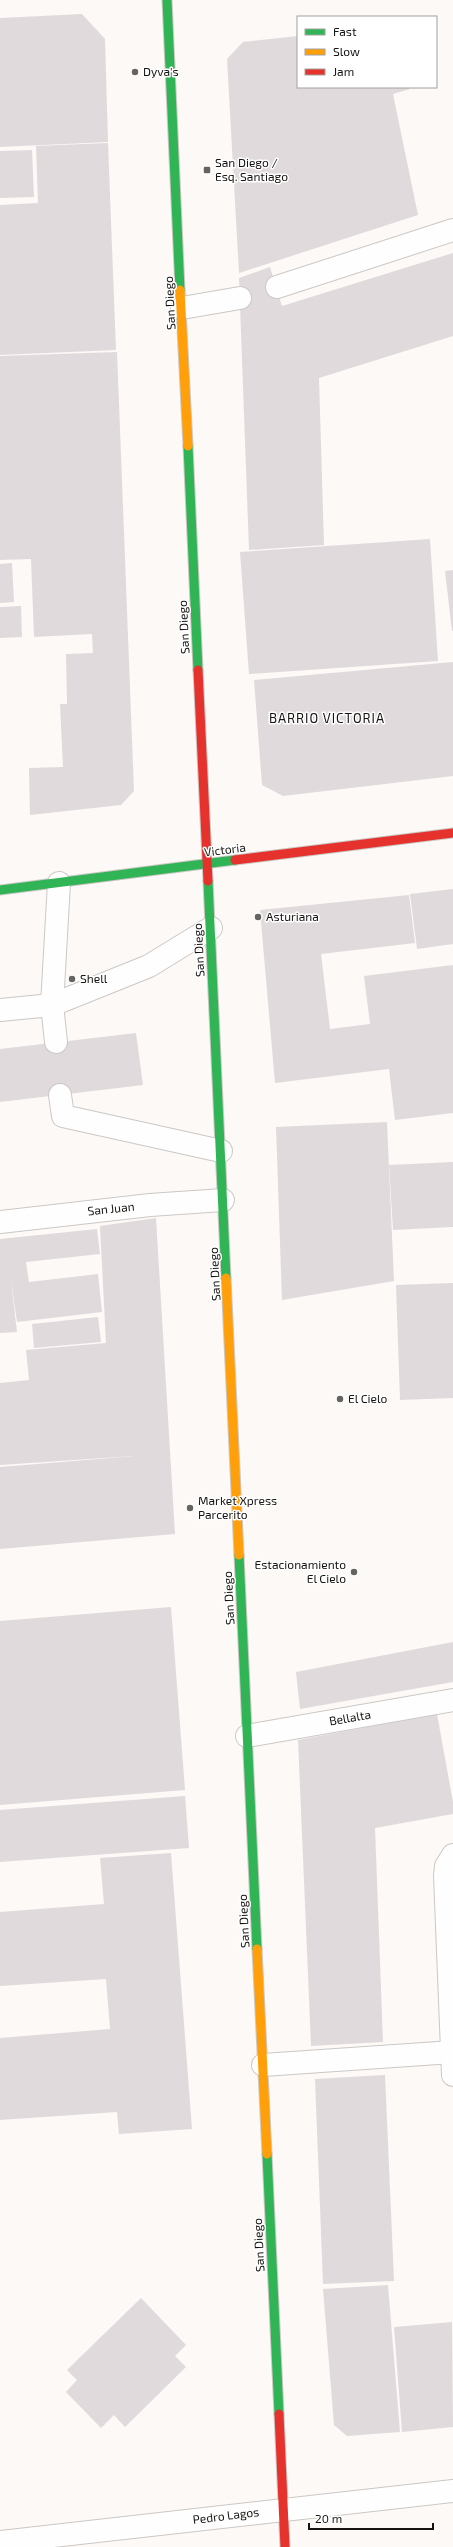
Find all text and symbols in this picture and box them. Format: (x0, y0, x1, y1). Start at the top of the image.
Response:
legend (297, 16, 437, 88)
text: Fast (333, 24, 357, 38)
text: Slow (333, 44, 360, 58)
place label: Dyva's (143, 64, 179, 78)
text: Jam (333, 64, 354, 78)
marker: Dyva's (130, 67, 140, 77)
place label: San Diego / Esq. Santiago (215, 155, 288, 183)
marker: San Diego / Esq. Santiago (202, 165, 212, 175)
street label: San Diego (161, 276, 177, 330)
street label: San Diego (175, 600, 191, 654)
district label: BARRIO VICTORIA (269, 710, 385, 726)
street label: Victoria (203, 840, 247, 859)
place label: Asturiana (266, 909, 319, 923)
marker: Asturiana (253, 912, 263, 922)
street label: San Diego (190, 923, 206, 977)
place label: Shell (80, 971, 108, 985)
marker: Shell (67, 974, 77, 984)
street label: San Juan (87, 1199, 135, 1217)
street label: San Diego (206, 1247, 222, 1301)
place label: El Cielo (348, 1391, 387, 1405)
marker: El Cielo (335, 1394, 345, 1404)
place label: Market Xpress Parcerito (198, 1493, 277, 1521)
marker: Market Xpress Parcerito (185, 1503, 195, 1513)
place label: Estacionamiento El Cielo (255, 1557, 346, 1585)
marker: Estacionamiento El Cielo (349, 1567, 359, 1577)
street label: San Diego (220, 1571, 236, 1625)
street label: Bellalta (328, 1706, 372, 1728)
street label: San Diego (235, 1894, 251, 1948)
street label: San Diego (250, 2218, 266, 2272)
street label: Pedro Lagos (192, 2504, 260, 2526)
scale bar (309, 2505, 433, 2531)
text: 20 m (315, 2511, 342, 2525)

